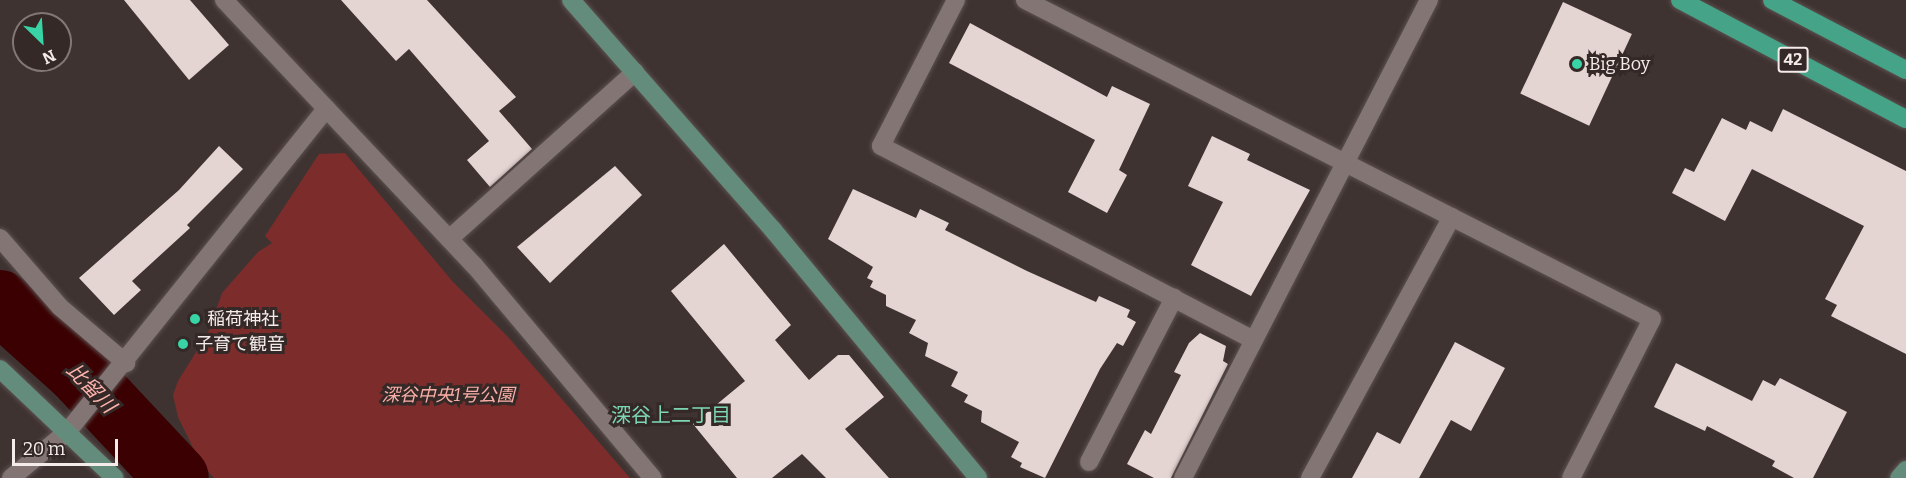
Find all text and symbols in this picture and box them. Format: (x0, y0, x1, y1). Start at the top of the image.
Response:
north arrow (12, 12, 72, 72)
text: N (39, 46, 59, 68)
road number: 42 (1776, 47, 1810, 73)
place label: Big Boy (1589, 53, 1650, 75)
marker: Big Boy (1570, 57, 1584, 71)
place label: 稲荷神社 (207, 308, 279, 330)
marker: 稲荷神社 (188, 312, 202, 326)
place label: 子育て観音 (195, 333, 285, 355)
marker: 子育て観音 (176, 337, 190, 351)
water label: 比留川 (62, 358, 120, 418)
park label: 深谷中央1号公園 (381, 384, 515, 406)
district label: 深谷上二丁目 (611, 403, 731, 427)
scale bar (15, 427, 122, 465)
text: 20 m (23, 438, 65, 460)

